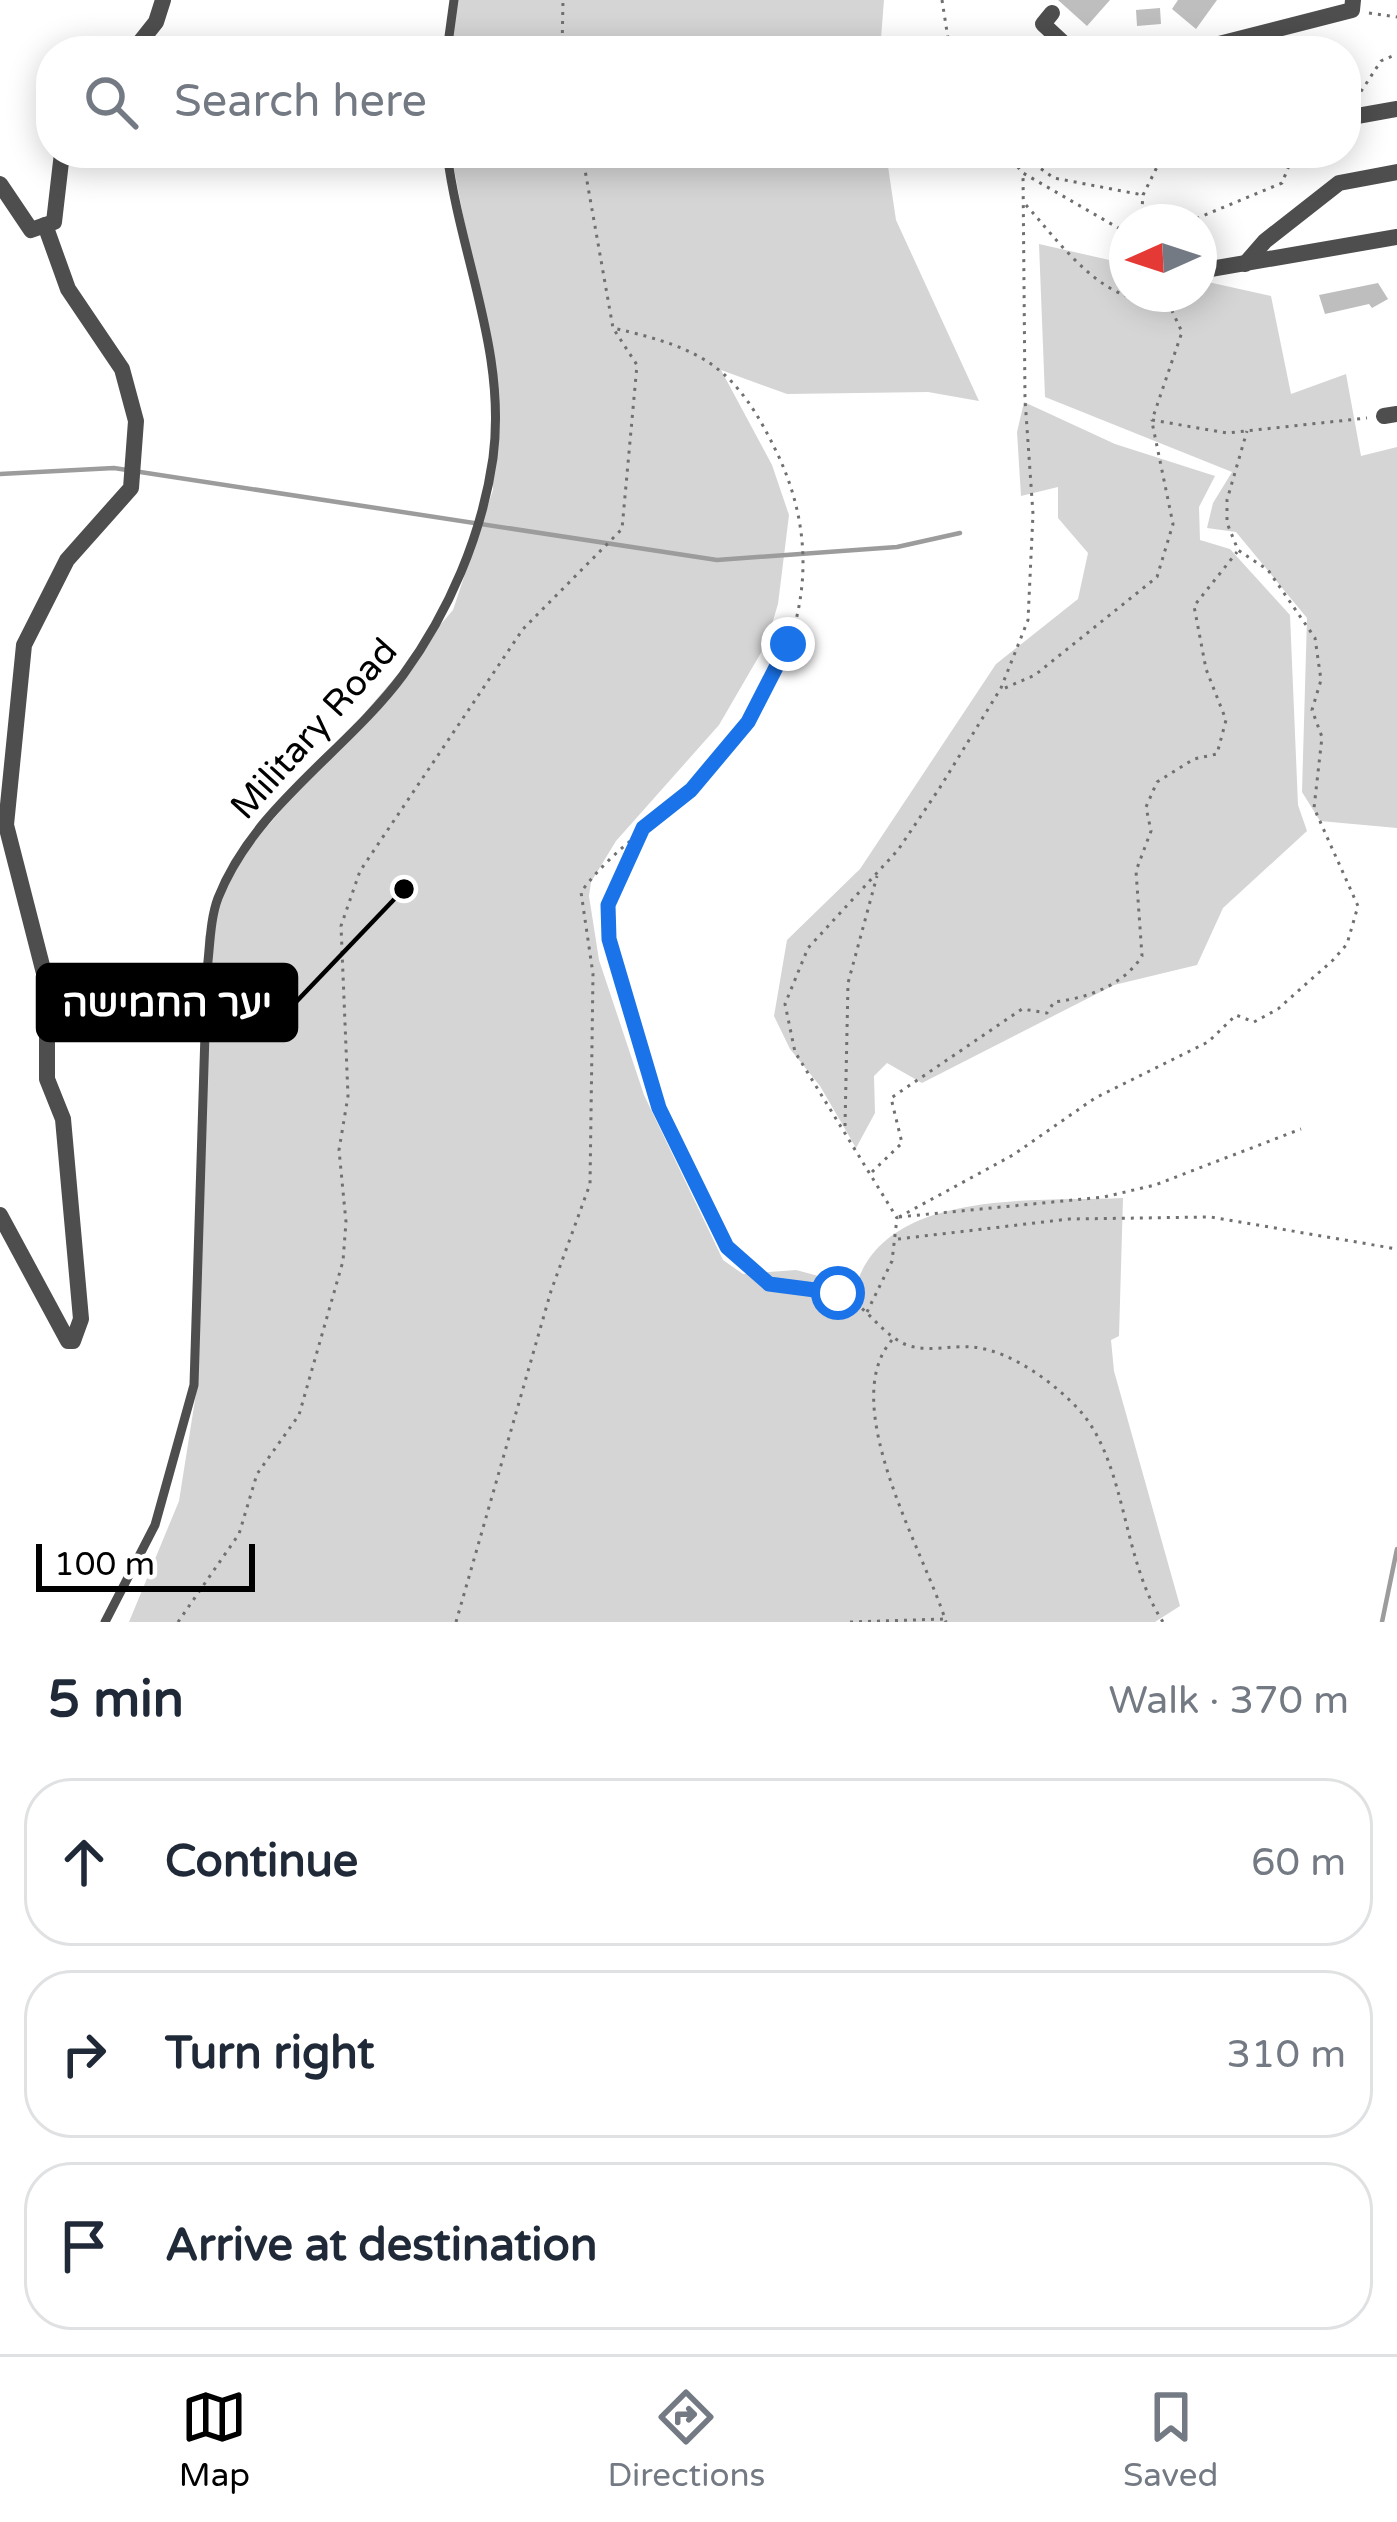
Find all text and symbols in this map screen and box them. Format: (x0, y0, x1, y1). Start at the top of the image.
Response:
search box (36, 36, 1361, 168)
icon: search (78, 69, 144, 135)
text: Search here (174, 75, 427, 129)
north arrow (1109, 204, 1217, 312)
route end (761, 617, 815, 671)
street label: Military Road (222, 630, 406, 828)
callout: יער החמישה (38, 965, 296, 1040)
text: יער החמישה (62, 980, 272, 1027)
route start (811, 1266, 865, 1320)
scale bar (36, 1538, 255, 1591)
text: 100 m (54, 1545, 155, 1584)
text: 5 min (48, 1669, 184, 1731)
text: Walk · 370 m (1108, 1677, 1349, 1724)
icon: ahead (51, 1829, 117, 1895)
text: Continue (165, 1835, 358, 1889)
text: 60 m (1251, 1839, 1346, 1886)
icon: right (51, 2021, 117, 2087)
text: Turn right (165, 2027, 374, 2081)
text: 310 m (1227, 2031, 1346, 2078)
icon: arrive (51, 2213, 117, 2279)
text: Arrive at destination (165, 2219, 597, 2273)
tab: Map (179, 2384, 250, 2495)
tab: Directions (608, 2384, 765, 2495)
tab: Saved (1123, 2384, 1218, 2495)

